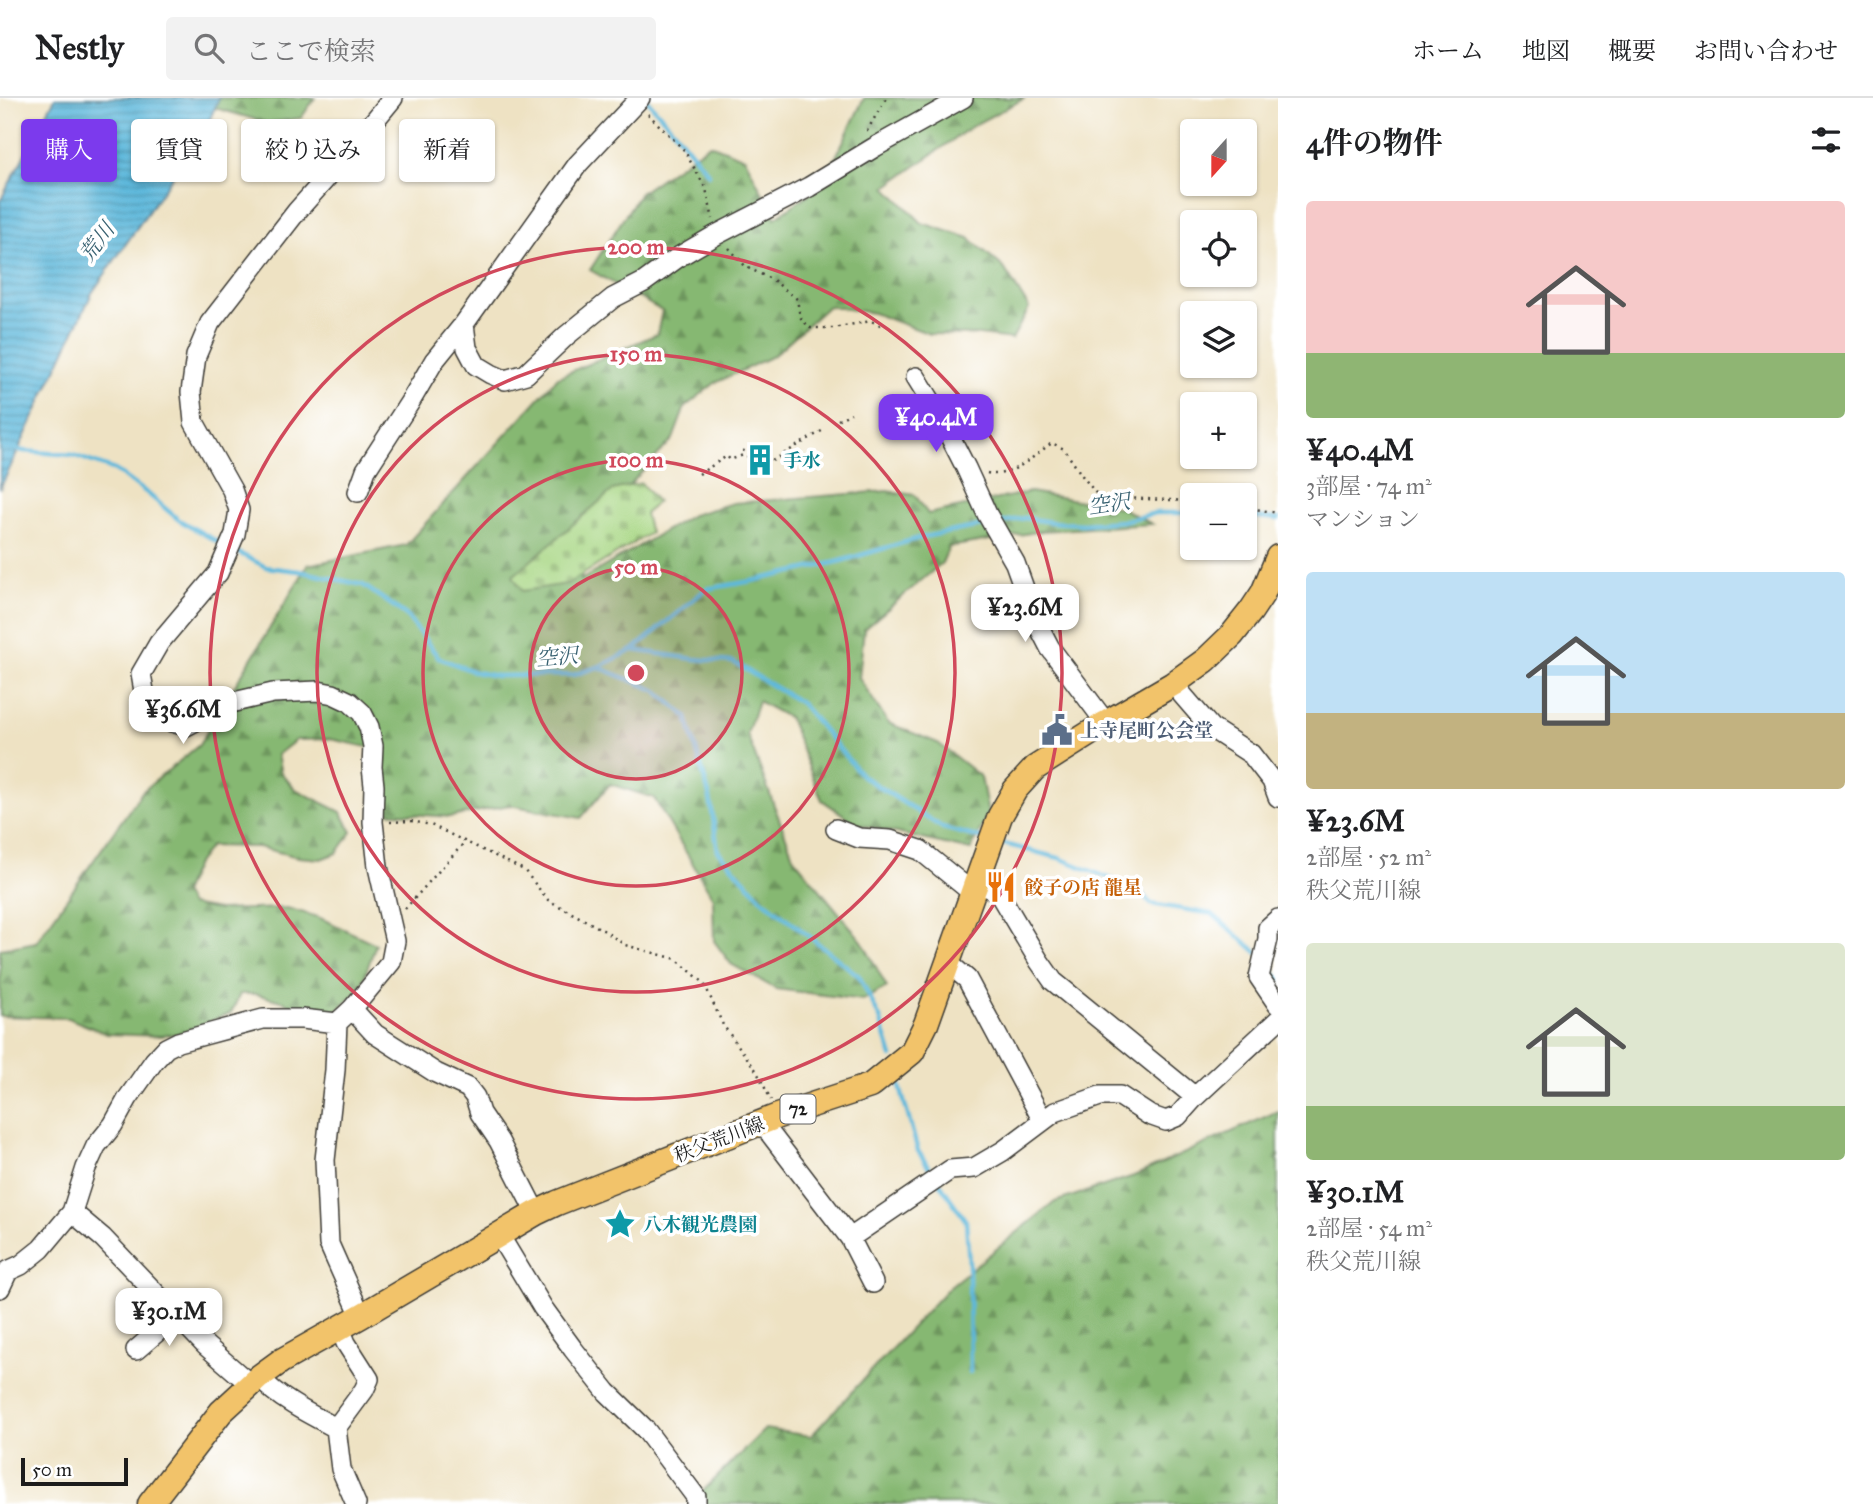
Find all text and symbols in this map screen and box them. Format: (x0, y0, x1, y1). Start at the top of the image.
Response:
search box (166, 17, 656, 80)
text: Nestly (35, 28, 124, 68)
icon: search (190, 29, 228, 67)
text: ここで検索 (246, 35, 376, 67)
text: ホーム (1412, 36, 1484, 66)
text: 地図 (1522, 36, 1570, 66)
text: 概要 (1608, 36, 1656, 66)
text: お問い合わせ (1694, 36, 1838, 66)
chip: 購入 (21, 119, 117, 182)
chip: 賃貸 (131, 119, 227, 182)
chip: 絞り込み (241, 119, 385, 182)
chip: 新着 (399, 119, 495, 182)
north arrow (1180, 119, 1256, 196)
map controls (1180, 119, 1257, 560)
icon: filters (1807, 121, 1845, 159)
text: 4件の物件 (1306, 125, 1443, 161)
button: locate (1180, 210, 1257, 287)
water label: 荒川 (74, 216, 121, 267)
text: 200 m (608, 234, 665, 260)
icon: home (1513, 247, 1639, 373)
button: layers (1180, 301, 1257, 378)
text: 150 m (610, 341, 662, 367)
button: + (1180, 392, 1257, 469)
pin: ¥40.4M (879, 394, 993, 454)
text: ¥40.4M (895, 403, 977, 431)
text: ¥40.4M (1306, 432, 1414, 468)
building icon: 手水 (743, 443, 777, 477)
text: 100 m (609, 447, 664, 473)
place label: 手水 (783, 449, 821, 472)
text: 3部屋 · 74 m² (1306, 472, 1432, 500)
button: − (1180, 483, 1257, 560)
water label: 空沢 (1086, 488, 1135, 520)
text: マンション (1306, 505, 1420, 533)
text: 50 m (614, 554, 658, 580)
pin: ¥23.6M (968, 584, 1082, 644)
text: ¥23.6M (987, 593, 1063, 621)
icon: home (1513, 618, 1639, 744)
water label: 空沢 (535, 642, 582, 672)
centre of rings (624, 661, 648, 685)
pin: ¥36.6M (126, 686, 240, 746)
text: ¥36.6M (145, 695, 221, 723)
public building icon: 上寺尾町公会堂 (1040, 713, 1074, 747)
place label: 上寺尾町公会堂 (1080, 719, 1213, 742)
text: ¥23.6M (1306, 803, 1405, 839)
text: 2部屋 · 52 m² (1306, 843, 1431, 871)
restaurant icon: 餃子の店 龍星 (984, 870, 1018, 904)
place label: 餃子の店 龍星 (1024, 876, 1142, 899)
text: 秩父荒川線 (1306, 876, 1421, 904)
icon: home (1513, 989, 1639, 1115)
road number: 72 (780, 1094, 816, 1124)
street label: 秩父荒川線 (671, 1112, 768, 1167)
text: ¥30.1M (1306, 1174, 1404, 1210)
place icon: 八木観光農園 (603, 1207, 637, 1241)
place label: 八木観光農園 (643, 1213, 757, 1236)
text: 2部屋 · 54 m² (1306, 1214, 1432, 1242)
text: 秩父荒川線 (1306, 1247, 1421, 1275)
pin: ¥30.1M (112, 1288, 226, 1348)
text: ¥30.1M (131, 1297, 207, 1325)
scale bar (21, 1455, 128, 1487)
text: 50 m (32, 1458, 72, 1481)

